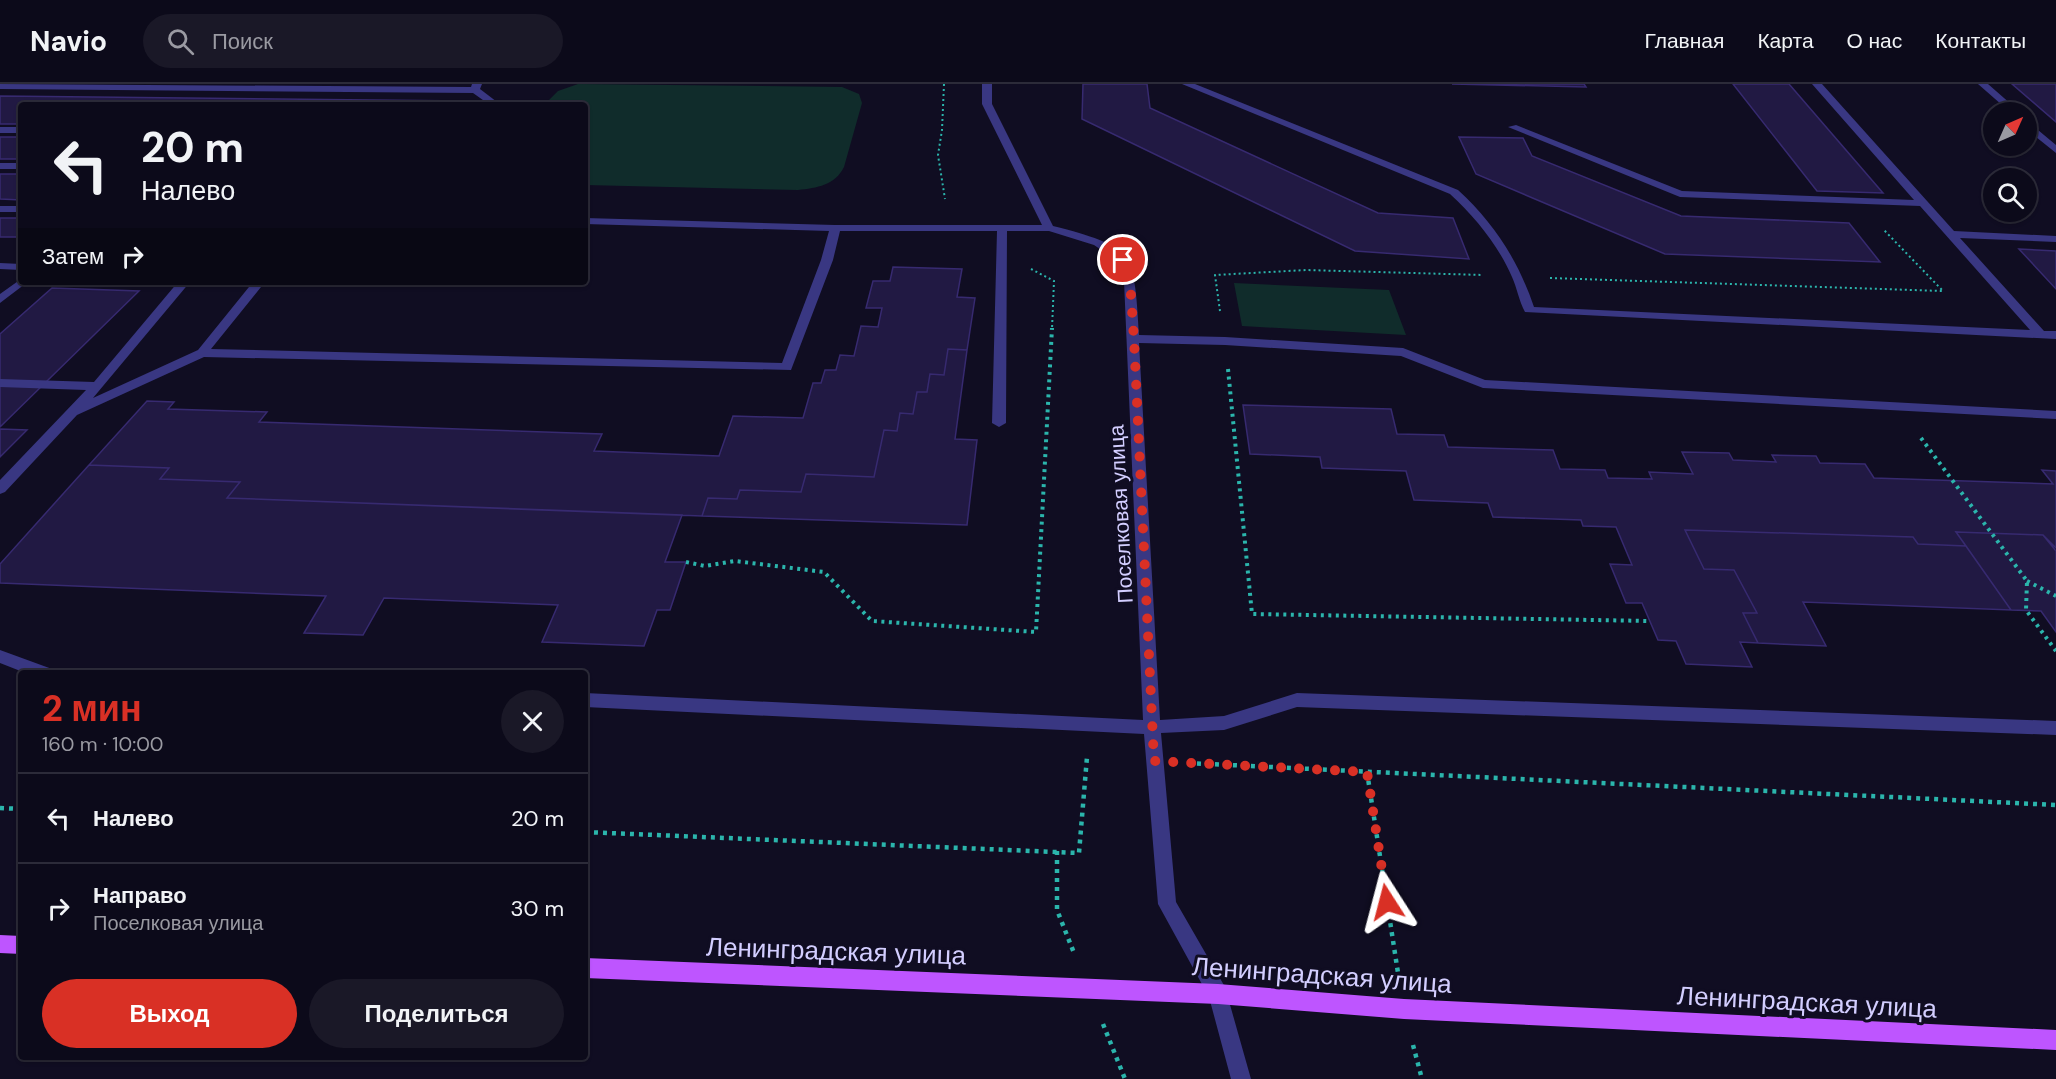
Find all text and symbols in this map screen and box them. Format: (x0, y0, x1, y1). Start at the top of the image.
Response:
search box (143, 14, 563, 68)
text: Navio (30, 23, 107, 60)
icon: search (164, 25, 197, 58)
text: Поиск (212, 27, 273, 56)
text: Главная (1644, 27, 1724, 55)
text: Карта (1757, 27, 1814, 55)
text: О нас (1847, 27, 1902, 55)
text: Контакты (1935, 27, 2026, 55)
north arrow (1983, 102, 2037, 156)
map controls (1983, 102, 2037, 222)
text: 20 m (141, 120, 244, 175)
icon: left (42, 126, 120, 204)
button: search (1983, 168, 2037, 222)
text: Налево (141, 173, 235, 208)
pin (1097, 234, 1148, 285)
icon: right (116, 240, 149, 273)
text: Затем (42, 242, 104, 271)
icon: arrive (1106, 243, 1139, 276)
street label: Поселковая улица (1102, 424, 1140, 604)
text: 2 мин (42, 685, 142, 732)
button: close (501, 690, 564, 753)
text: 160 m · 10:00 (42, 731, 164, 757)
icon: left (42, 802, 75, 835)
text: Налево (93, 804, 174, 833)
text: 20 m (511, 804, 564, 833)
position arrow (1355, 870, 1419, 934)
text: Направо (93, 881, 187, 910)
icon: right (42, 892, 75, 925)
text: 30 m (510, 894, 564, 923)
text: Поселковая улица (93, 910, 263, 936)
street label: Ленинградская улица (705, 929, 967, 973)
street label: Ленинградская улица (1191, 949, 1454, 1001)
street label: Ленинградская улица (1676, 978, 1938, 1026)
button: Выход (42, 979, 297, 1048)
button: Поделиться (309, 979, 564, 1048)

